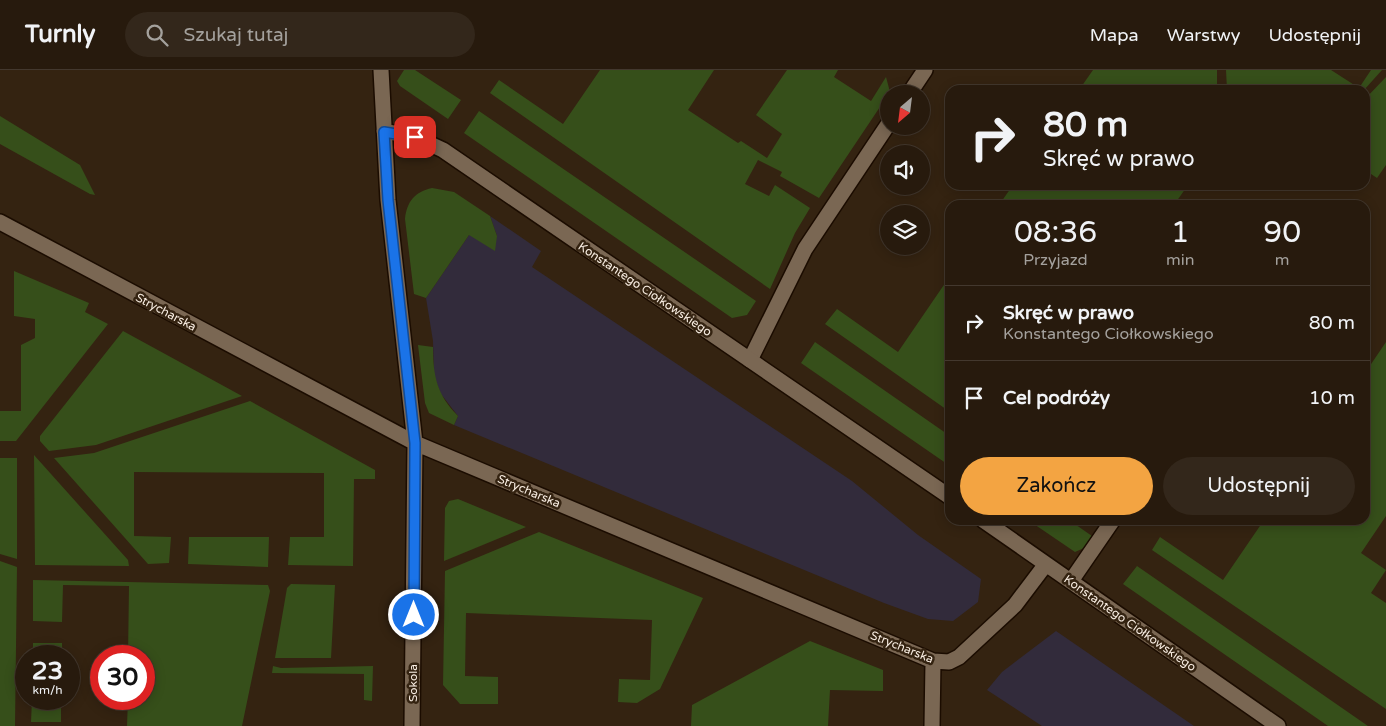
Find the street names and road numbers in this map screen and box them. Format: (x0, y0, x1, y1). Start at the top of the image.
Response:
street label: Konstantego Ciołkowskiego (576, 239, 714, 339)
street label: Strycharska (133, 290, 199, 334)
street label: Strycharska (496, 472, 562, 510)
street label: Konstantego Ciołkowskiego (1061, 572, 1199, 674)
street label: Strycharska (868, 628, 936, 666)
street label: Sokola (406, 664, 420, 702)

